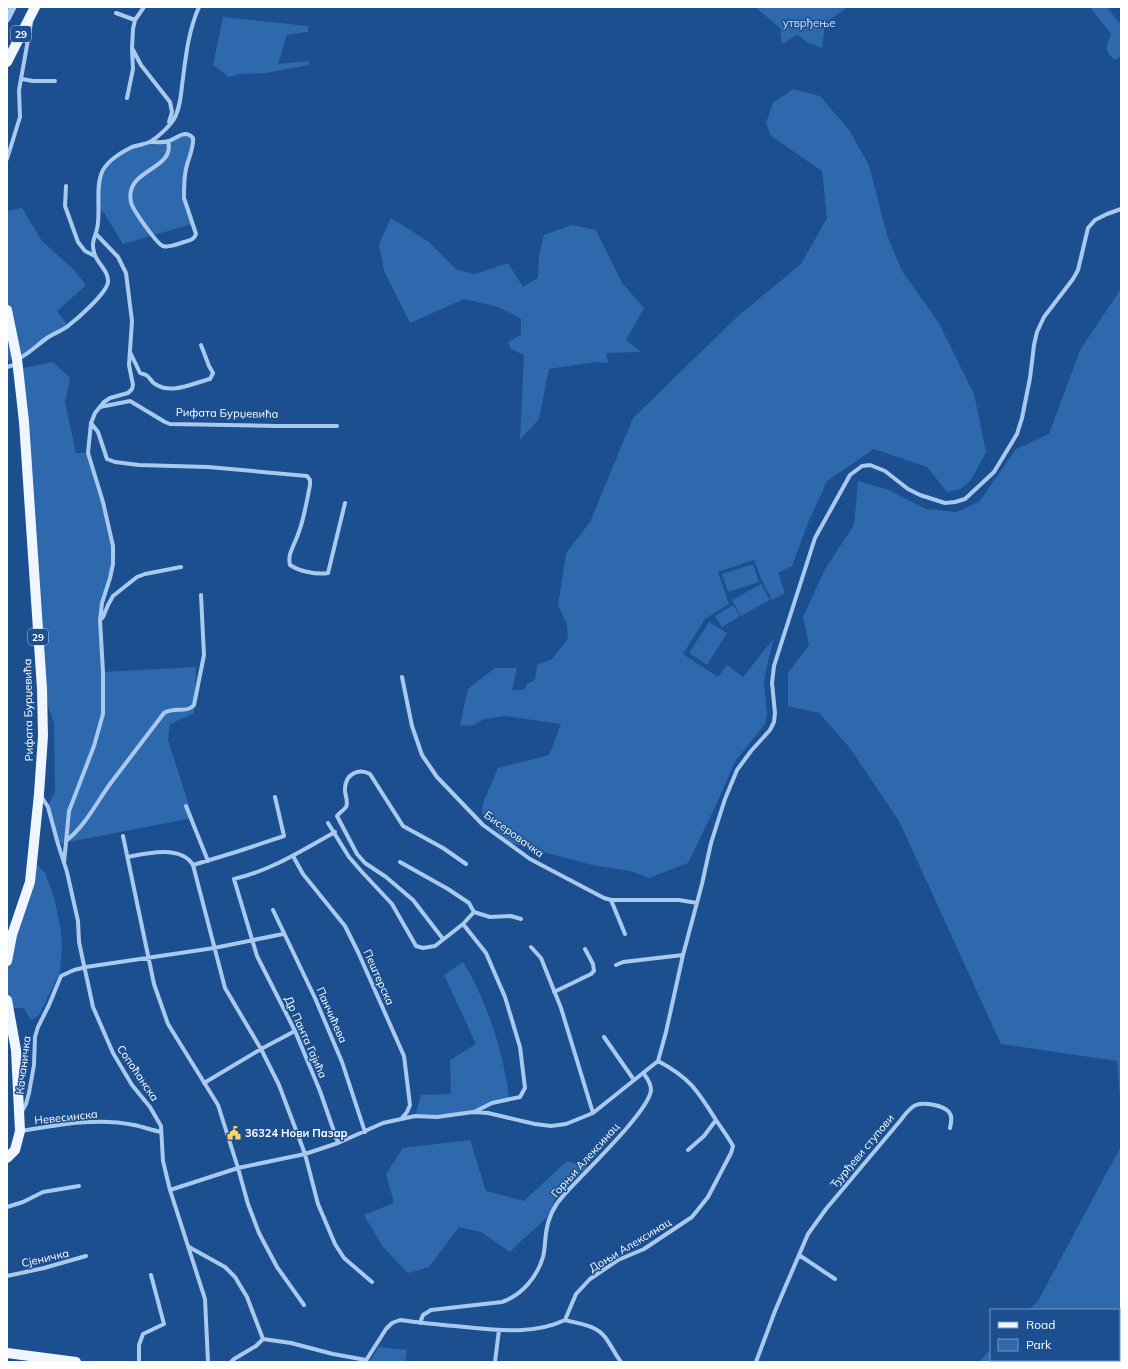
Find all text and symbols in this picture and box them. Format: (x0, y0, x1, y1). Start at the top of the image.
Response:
park label: утврђење (783, 16, 835, 30)
road number: 29 (11, 26, 31, 42)
street label: Рифата Бурџевића (176, 405, 278, 421)
road number: 29 (28, 629, 48, 645)
street label: Рифата Бурџевића (20, 659, 36, 761)
street label: Бисеровачка (481, 808, 547, 860)
street label: Пештерска (361, 947, 397, 1007)
street label: Панчићева (313, 985, 351, 1045)
street label: Др Панта Гајића (282, 994, 330, 1080)
street label: Качаничка (12, 1035, 34, 1095)
street label: Сопоћанска (114, 1042, 162, 1104)
street label: Невесинска (34, 1107, 98, 1127)
street label: Ђурђеви ступови (827, 1111, 897, 1191)
street label: Горњи Алексинац (548, 1119, 622, 1200)
public building icon: 36324 Нови Пазар (226, 1125, 242, 1141)
place label: 36324 Нови Пазар (245, 1126, 348, 1140)
street label: Доњи Алексинац (586, 1215, 674, 1275)
street label: Сјеничка (20, 1246, 70, 1270)
legend (990, 1309, 1120, 1361)
text: Road (1026, 1317, 1055, 1332)
text: Park (1026, 1337, 1052, 1352)

